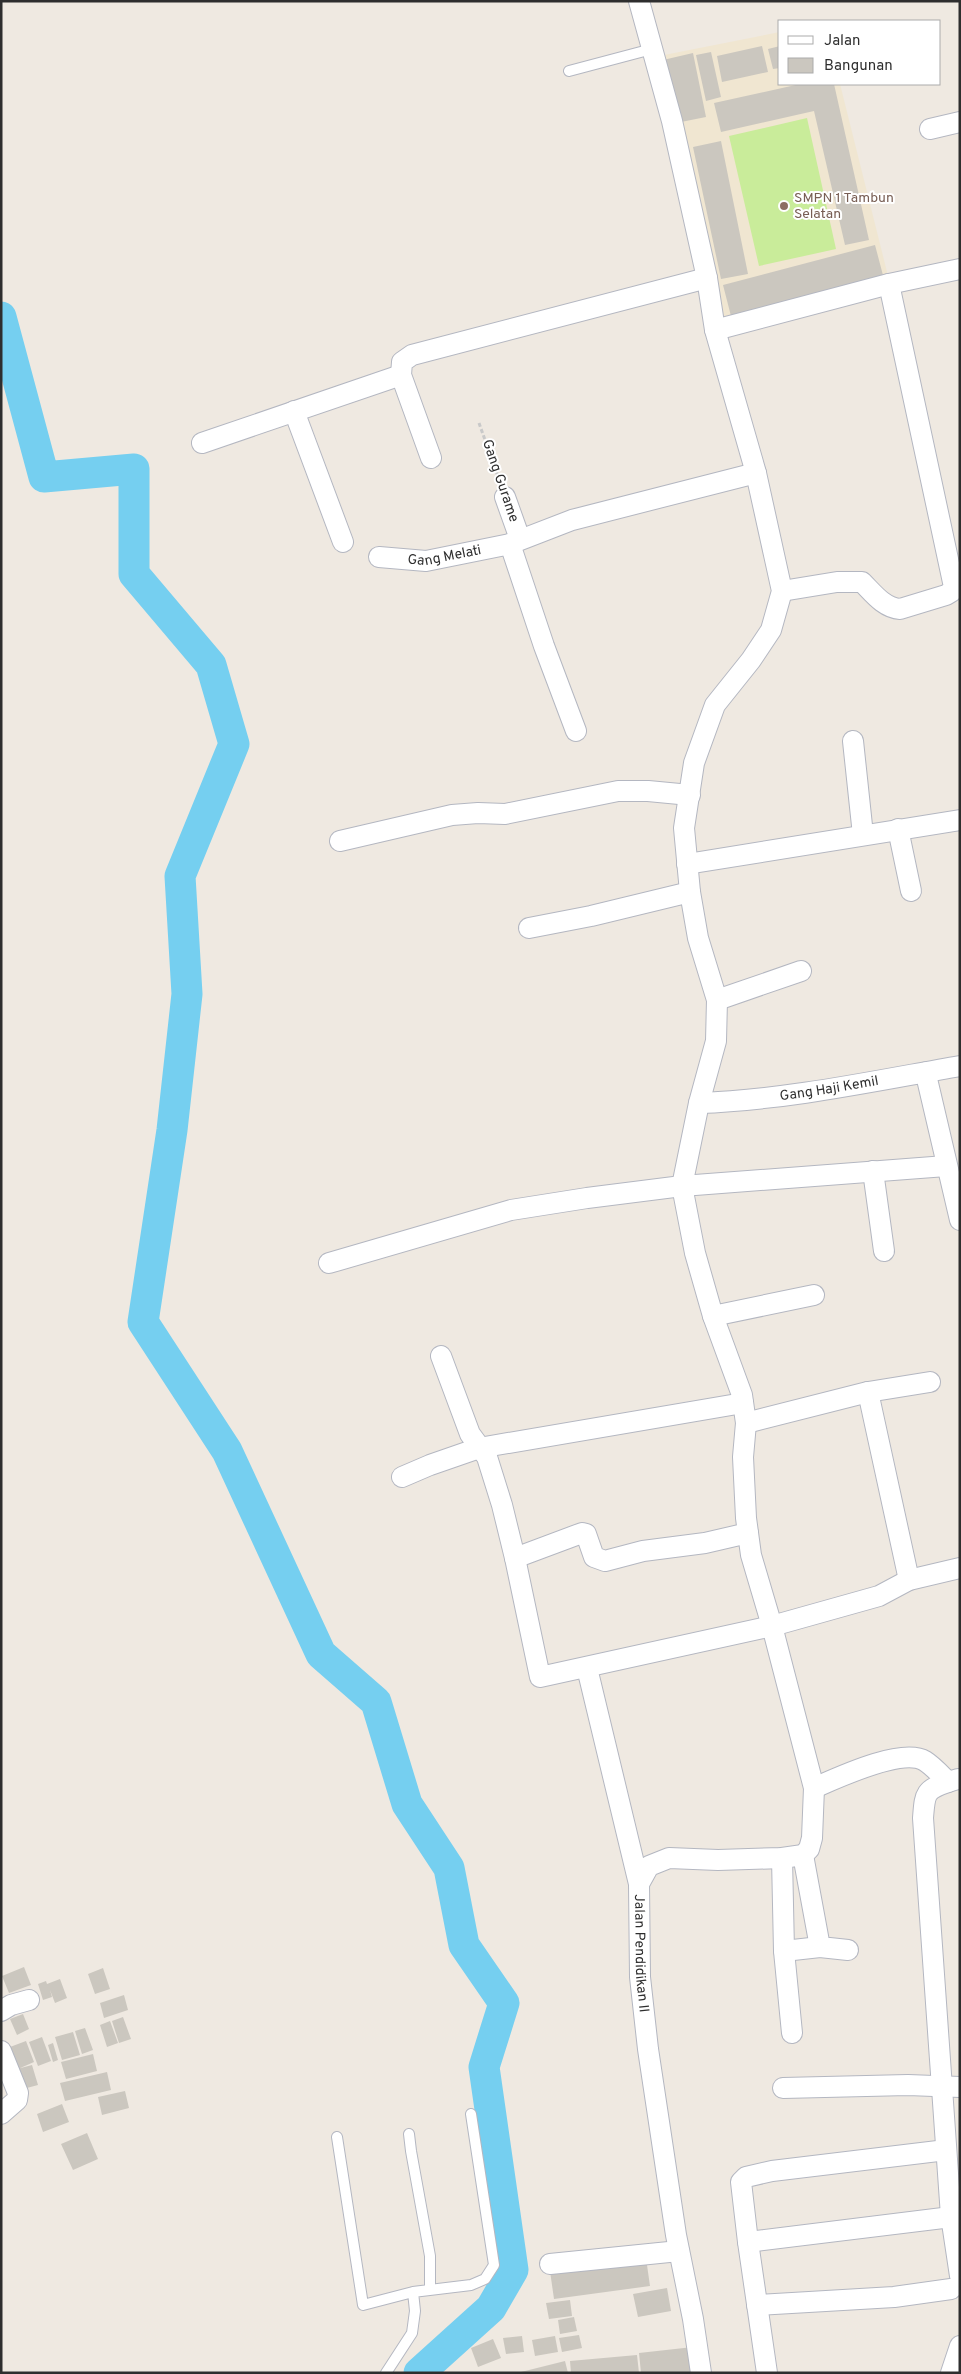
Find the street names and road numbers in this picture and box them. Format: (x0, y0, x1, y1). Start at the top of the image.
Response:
street label: Gang Gurame (478, 437, 522, 525)
street label: Gang Melati (407, 542, 483, 570)
street label: Gang Haji Kemil (779, 1072, 880, 1105)
street label: Jalan Pendidikan II (631, 1894, 652, 2014)

